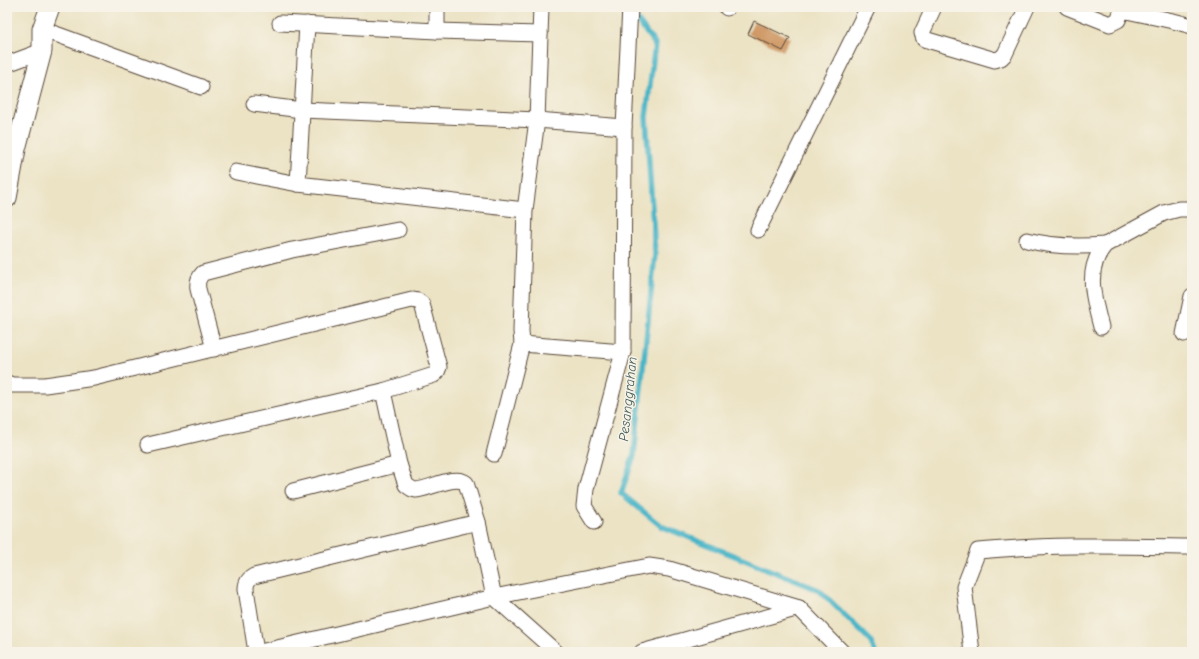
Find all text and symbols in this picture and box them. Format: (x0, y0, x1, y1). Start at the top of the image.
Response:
water label: Pesanggrahan (615, 356, 641, 442)

